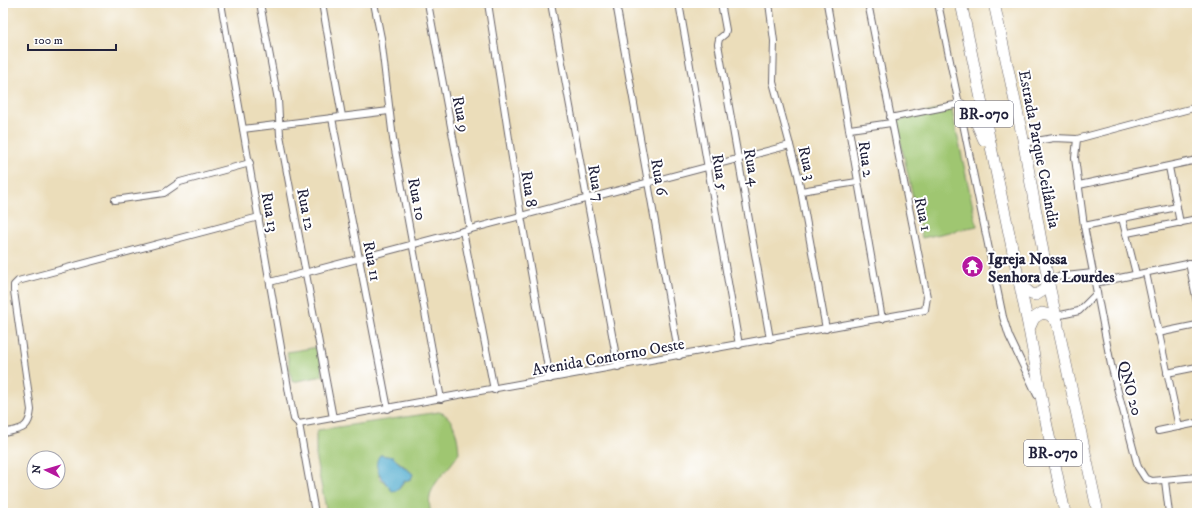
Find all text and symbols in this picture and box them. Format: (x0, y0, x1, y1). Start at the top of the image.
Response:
scale bar (28, 26, 116, 52)
text: 100 m (34, 33, 63, 48)
street label: Estrada Parque Ceilândia (1014, 68, 1064, 230)
street label: Rua 9 (448, 94, 474, 134)
road number: BR-070 (955, 101, 1013, 127)
street label: Rua 2 (854, 140, 878, 179)
street label: Rua 3 (793, 144, 821, 182)
street label: Rua 4 (739, 147, 765, 188)
street label: Rua 5 (707, 152, 733, 192)
street label: Rua 6 (646, 157, 672, 198)
street label: Rua 7 (583, 163, 609, 203)
street label: Rua 8 (516, 170, 542, 209)
street label: Rua 10 (403, 176, 431, 222)
street label: Rua 12 (292, 187, 320, 232)
street label: Rua 13 (257, 191, 283, 234)
street label: Rua 1 (910, 195, 936, 233)
street label: Rua 11 (358, 239, 386, 283)
place label: Igreja Nossa Senhora de Lourdes (988, 249, 1115, 287)
temple icon: Igreja Nossa Senhora de Lourdes (960, 254, 986, 280)
street label: Avenida Contorno Oeste (530, 334, 686, 380)
street label: QNO 20 (1113, 359, 1147, 418)
road number: BR-070 (1024, 440, 1082, 466)
north arrow (26, 450, 66, 490)
text: N (30, 464, 44, 474)

